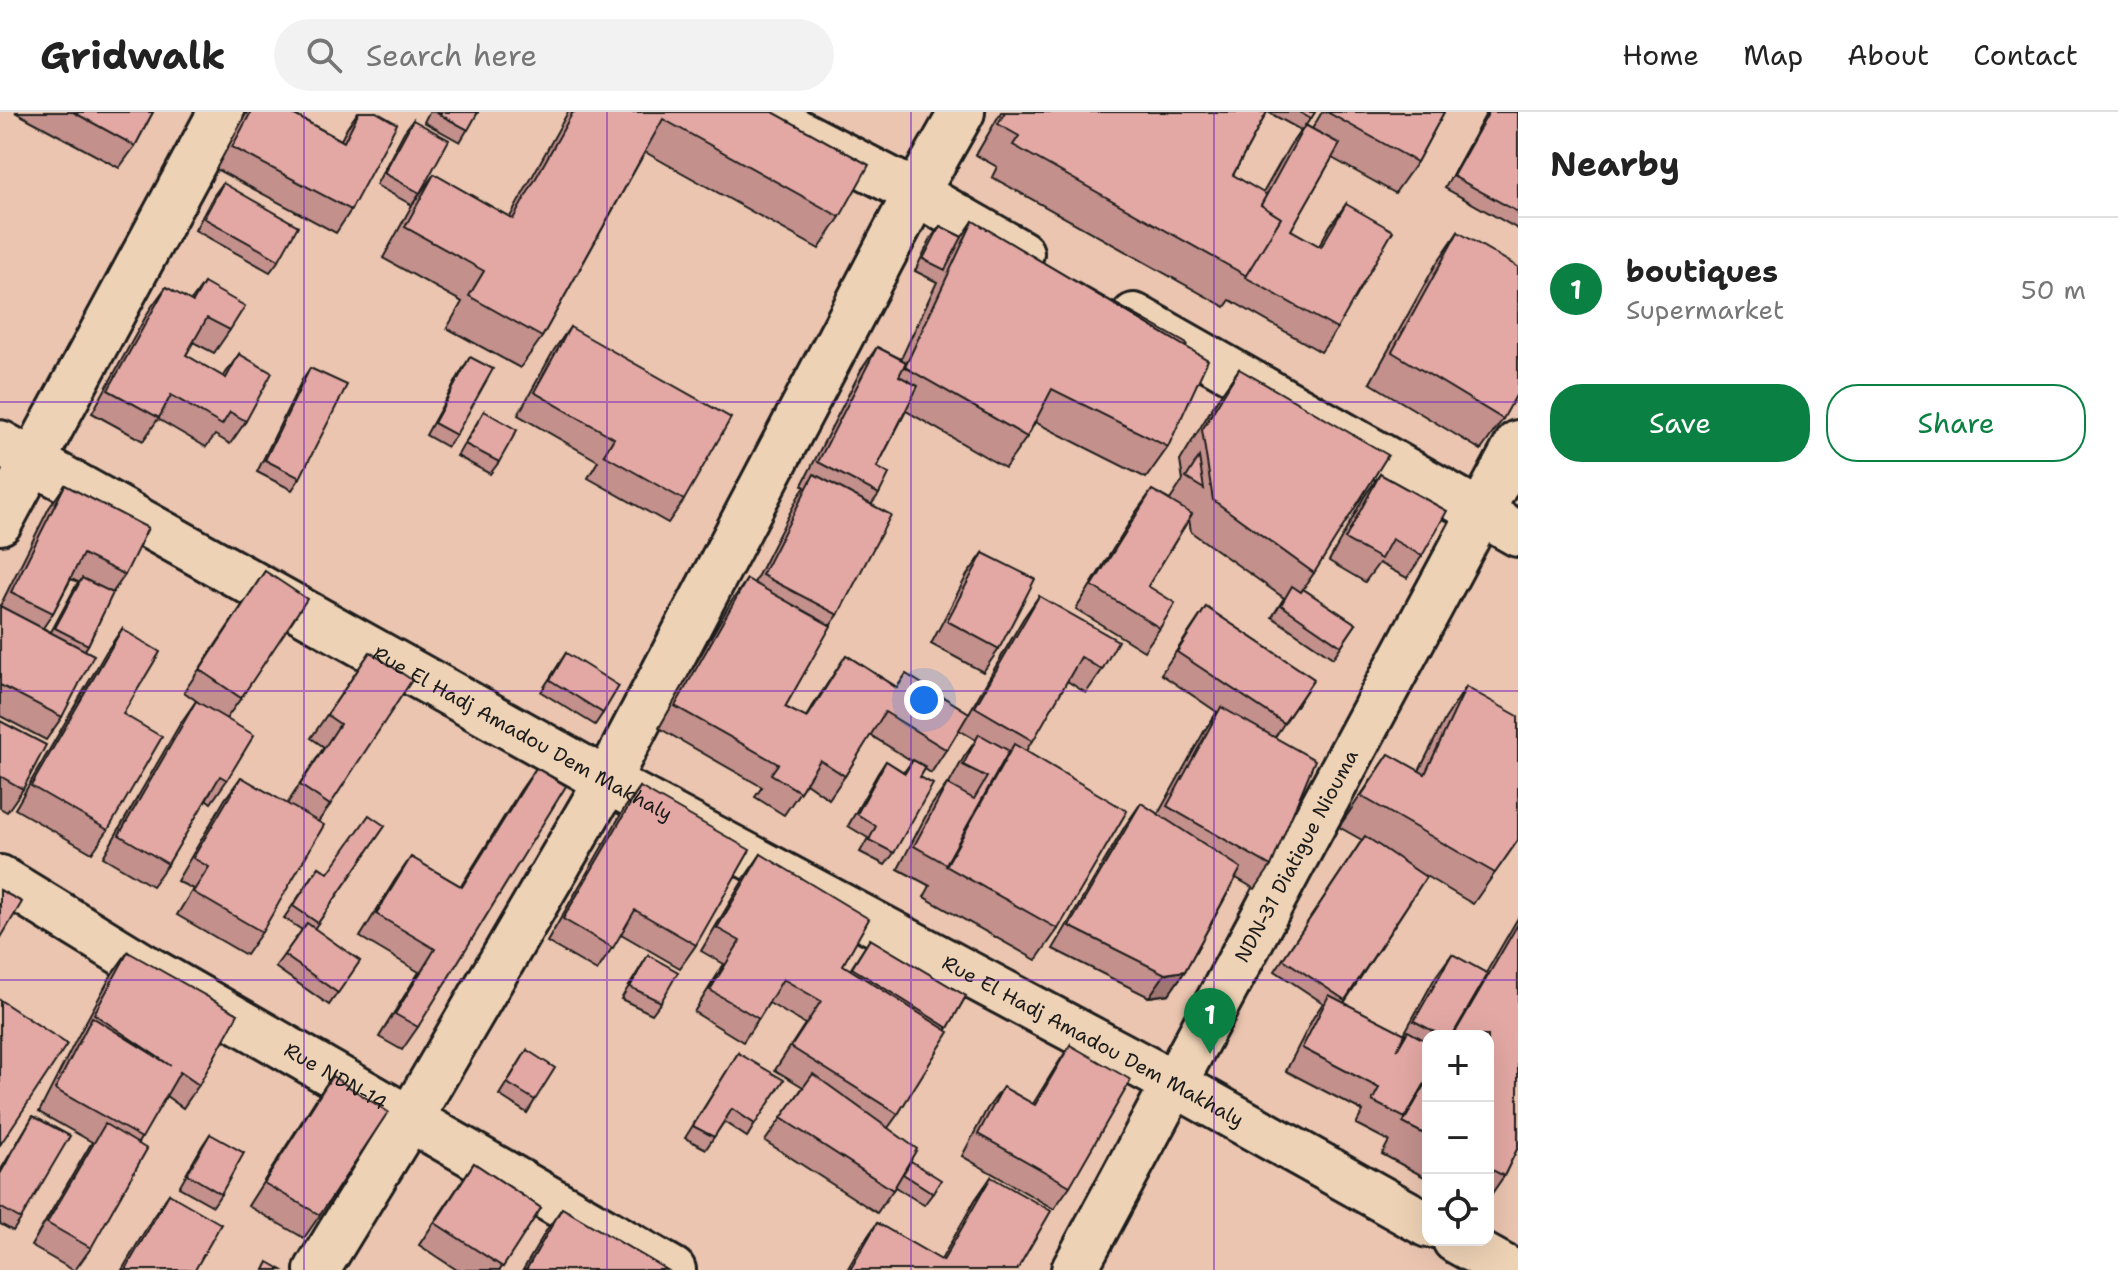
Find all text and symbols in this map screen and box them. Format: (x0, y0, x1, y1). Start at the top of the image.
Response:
search box (274, 19, 834, 91)
text: Gridwalk (40, 30, 226, 81)
icon: search (302, 33, 346, 77)
text: Search here (366, 35, 537, 76)
text: Home (1622, 36, 1699, 74)
text: Map (1743, 36, 1803, 74)
text: About (1847, 36, 1929, 74)
text: Contact (1973, 36, 2078, 74)
text: Nearby (1550, 141, 1680, 187)
text: boutiques (1626, 251, 1778, 292)
text: 1 (1570, 272, 1582, 307)
text: 50 m (2021, 272, 2086, 307)
text: Supermarket (1626, 292, 1784, 327)
button: Save (1550, 384, 1810, 462)
button: Share (1826, 384, 2086, 462)
street label: Rue El Hadj Amadou Dem Makhaly (368, 640, 677, 827)
your location (904, 680, 944, 720)
street label: NDN-31 Diatigue Niouma (1229, 744, 1364, 967)
street label: Rue El Hadj Amadou Dem Makhaly (938, 949, 1248, 1133)
pin: 1 (1184, 988, 1236, 1054)
map controls (1422, 1030, 1494, 1246)
button: + (1422, 1030, 1494, 1102)
street label: Rue NDN-14 (279, 1037, 392, 1116)
button: − (1422, 1102, 1494, 1174)
button: locate (1422, 1174, 1494, 1246)

